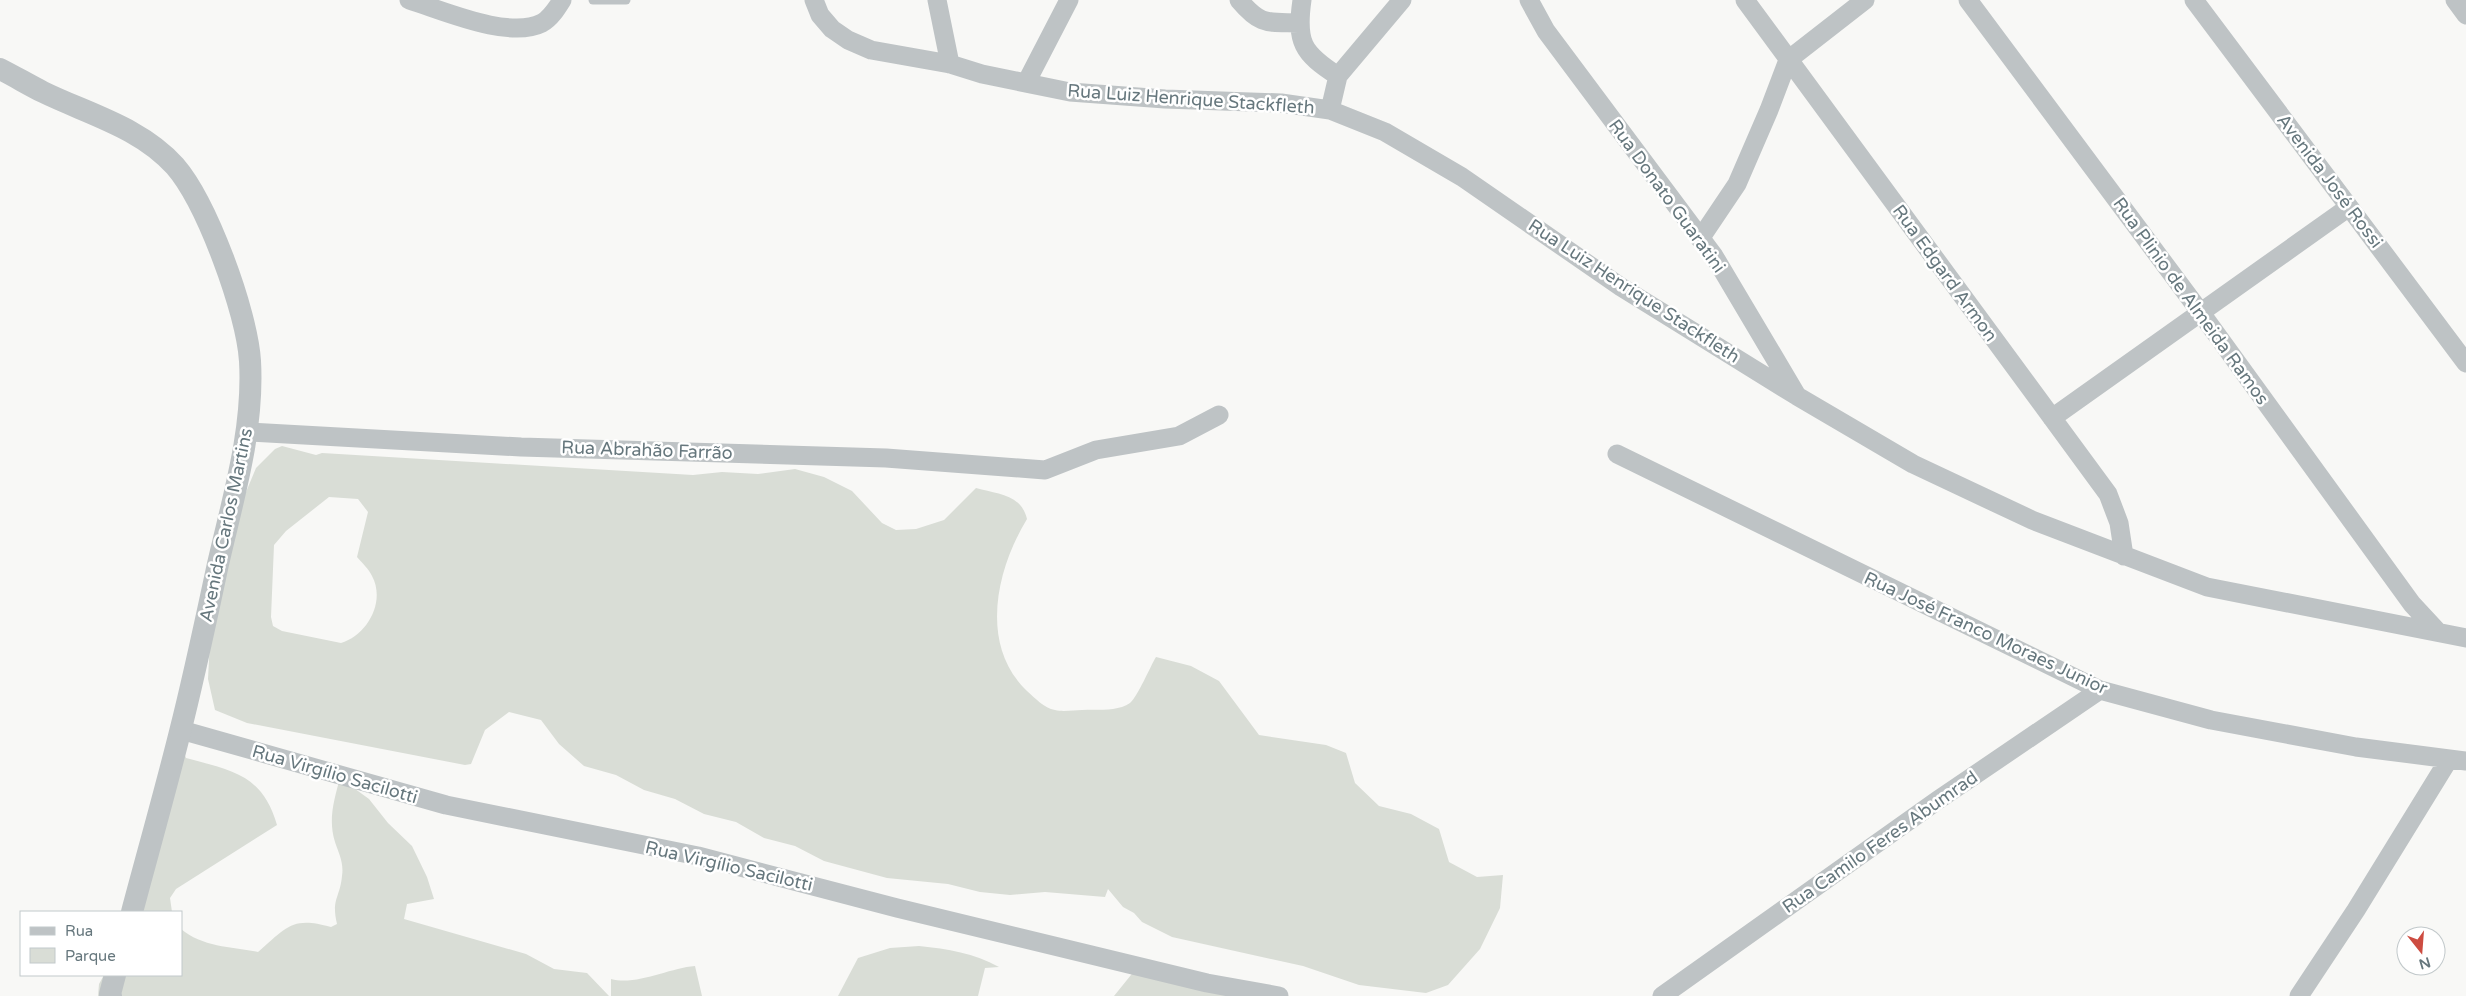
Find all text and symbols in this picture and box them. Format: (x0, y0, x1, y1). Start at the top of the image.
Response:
street label: Rua Luiz Henrique Stackfleth (1067, 79, 1315, 119)
street label: Avenida José Rossi (2272, 110, 2388, 252)
street label: Rua Donato Guaratini (1604, 115, 1730, 277)
street label: Rua Plinio de Almeida Ramos (2108, 193, 2274, 409)
street label: Rua Edgard Armon (1888, 200, 2002, 346)
street label: Rua Luiz Henrique Stackfleth (1524, 214, 1744, 368)
street label: Avenida Carlos Martins (195, 426, 257, 624)
street label: Rua Abrahão Farrão (561, 436, 733, 464)
street label: Rua José Franco Moraes Junior (1861, 567, 2111, 699)
street label: Rua Virgílio Sacilotti (250, 740, 420, 808)
street label: Rua Camilo Feres Abumrad (1778, 766, 1982, 918)
street label: Rua Virgílio Sacilotti (643, 836, 815, 896)
legend (20, 911, 182, 976)
text: Rua (65, 922, 93, 940)
north arrow (2396, 926, 2446, 976)
text: Parque (65, 947, 116, 965)
text: N (2417, 953, 2433, 973)

